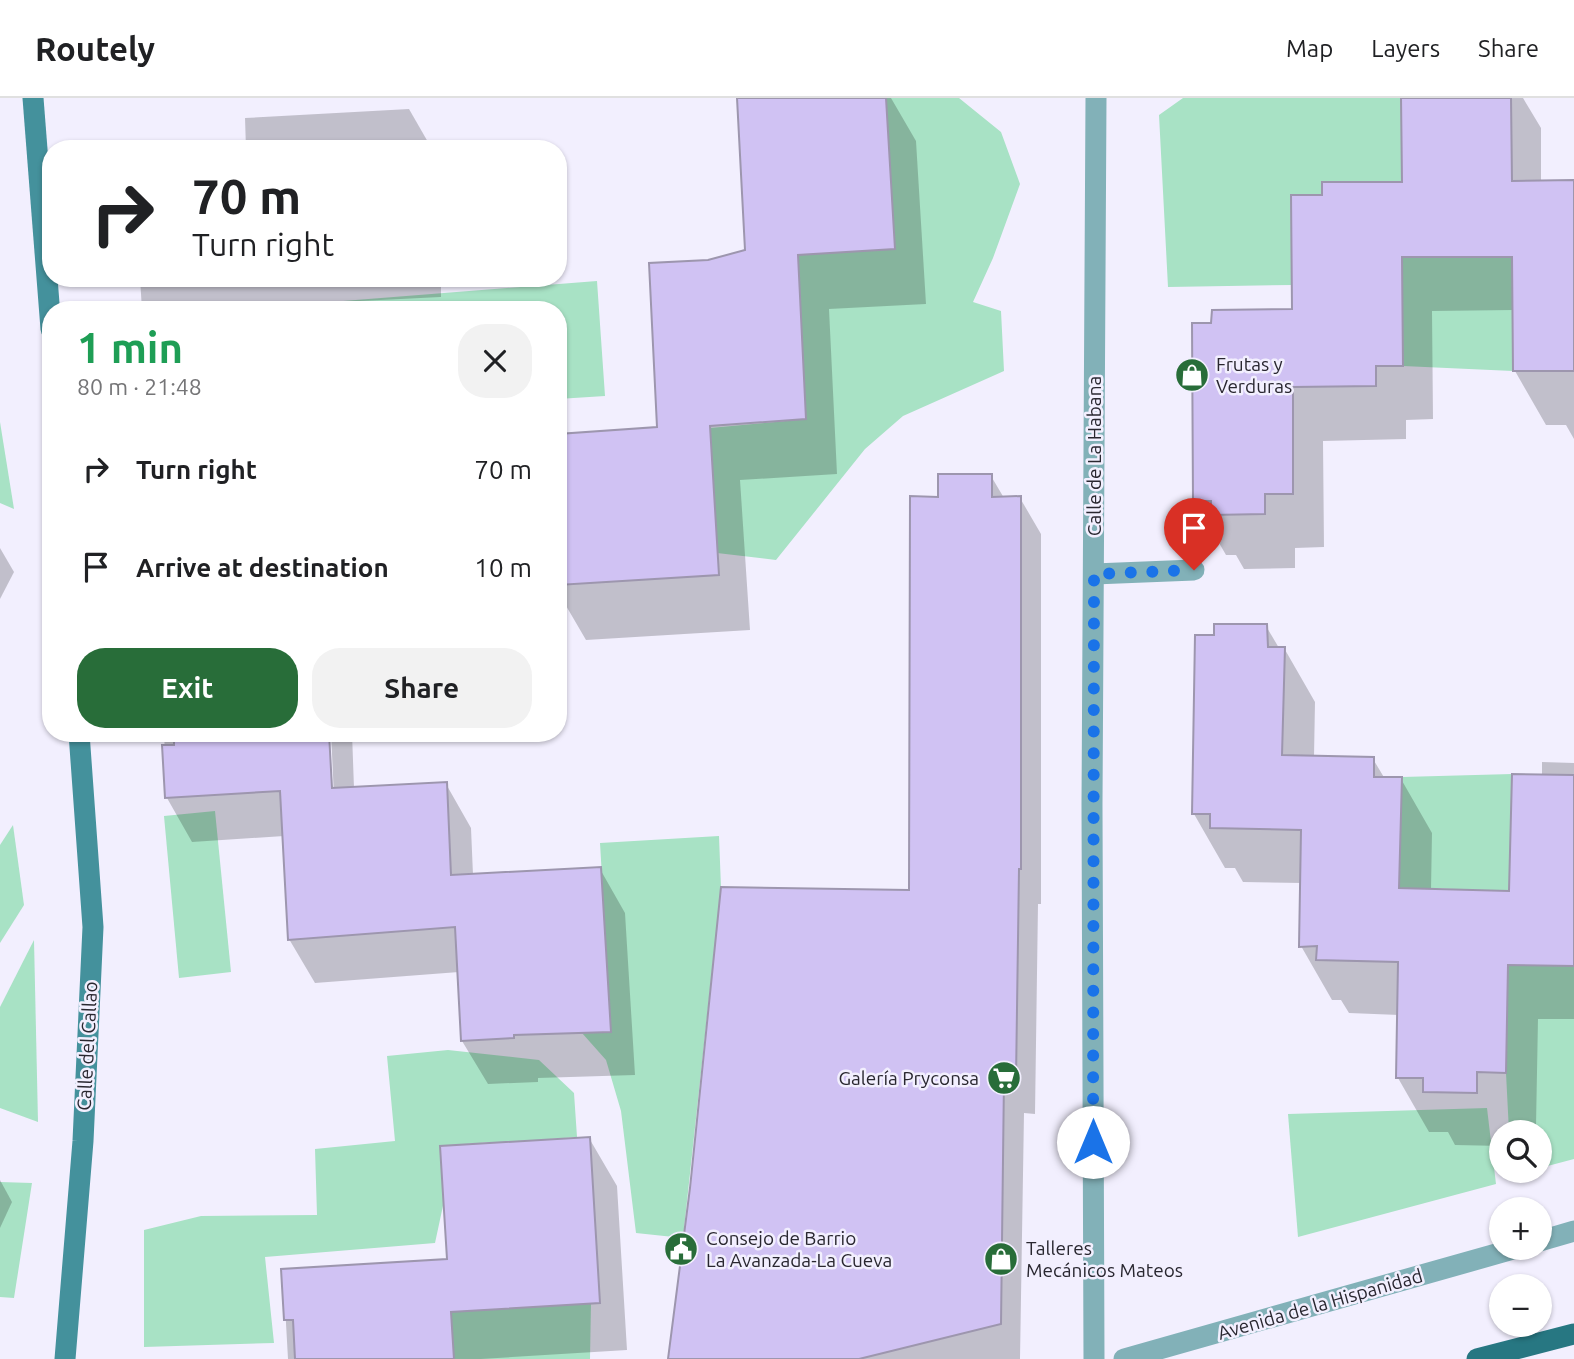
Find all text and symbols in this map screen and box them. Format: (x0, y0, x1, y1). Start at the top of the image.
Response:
text: Routely (35, 30, 155, 67)
text: Map (1286, 35, 1333, 62)
text: Layers (1371, 35, 1440, 62)
text: Share (1478, 35, 1539, 62)
icon: right (77, 168, 168, 259)
text: 70 m (192, 168, 301, 223)
text: Turn right (192, 226, 334, 262)
text: 1 min (77, 324, 183, 371)
button: close (458, 324, 532, 398)
place label: Frutas y Verduras (1216, 353, 1292, 397)
shop icon: Frutas y Verduras (1173, 356, 1211, 394)
text: 80 m · 21:48 (77, 374, 202, 399)
street label: Calle de La Habana (1083, 376, 1105, 536)
icon: right (77, 450, 115, 488)
text: Turn right (136, 455, 257, 484)
text: 70 m (474, 455, 532, 484)
pin (1164, 498, 1224, 570)
icon: arrive (1175, 509, 1213, 547)
icon: arrive (77, 548, 115, 586)
text: Arrive at destination (136, 553, 389, 582)
text: 10 m (474, 553, 532, 582)
button: Exit (77, 648, 298, 728)
button: Share (312, 648, 532, 728)
street label: Calle del Callao (73, 981, 101, 1111)
supermarket icon: Galería Pryconsa (985, 1059, 1023, 1097)
place label: Galería Pryconsa (838, 1067, 979, 1089)
position arrow (1056, 1105, 1130, 1179)
map controls (1489, 1120, 1552, 1337)
button: search (1489, 1120, 1552, 1183)
button: + (1489, 1197, 1552, 1260)
place label: Consejo de Barrio La Avanzada-La Cueva (706, 1227, 892, 1271)
public building icon: Consejo de Barrio La Avanzada-La Cueva (662, 1230, 700, 1268)
place label: Talleres Mecánicos Mateos (1026, 1237, 1183, 1281)
shop icon: Talleres Mecánicos Mateos (982, 1240, 1020, 1278)
street label: Avenida de la Hispanidad (1215, 1264, 1425, 1344)
button: − (1489, 1274, 1552, 1337)

